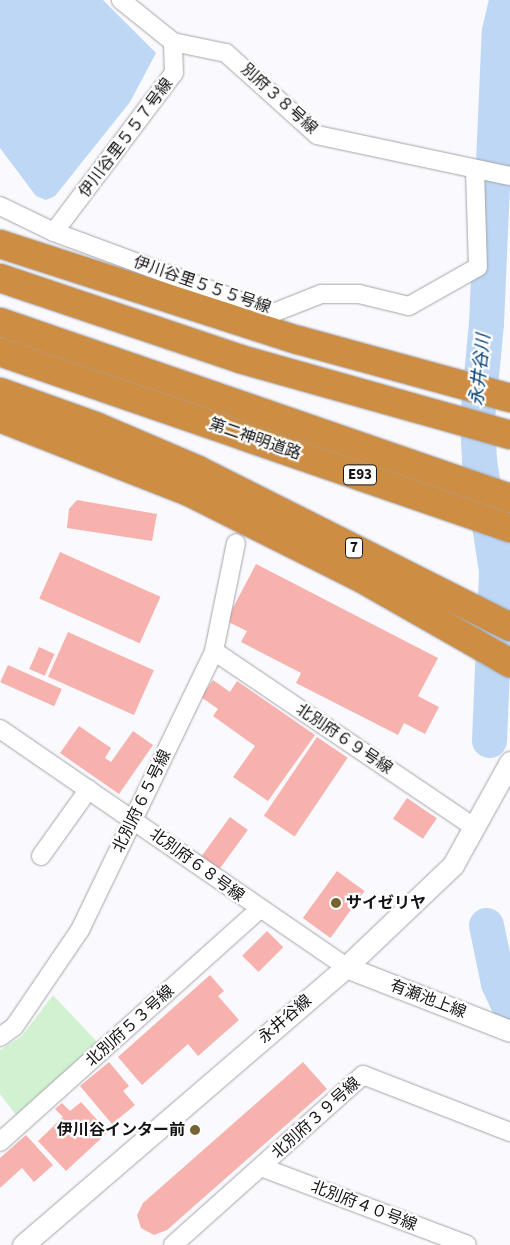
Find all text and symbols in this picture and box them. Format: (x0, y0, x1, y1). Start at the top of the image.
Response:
street label: 別府３８号線 (237, 60, 321, 138)
street label: 伊川谷里５５７号線 (75, 75, 177, 201)
street label: 伊川谷里５５５号線 (131, 252, 273, 318)
water label: 永井谷川 (466, 333, 496, 407)
street label: 第二神明道路 (206, 414, 304, 464)
road number: E93 (342, 462, 378, 488)
road number: 7 (344, 536, 364, 560)
street label: 北別府６９号線 (292, 700, 396, 778)
street label: 北別府６５号線 (109, 746, 175, 856)
street label: 北別府６８号線 (146, 824, 248, 906)
place label: サイゼリヤ (346, 893, 426, 913)
marker: サイゼリヤ (330, 897, 342, 909)
street label: 有瀬池上線 (387, 976, 469, 1022)
street label: 北別府５３号線 (82, 981, 178, 1071)
street label: 永井谷線 (255, 991, 315, 1047)
street label: 北別府３９号線 (268, 1073, 364, 1163)
place label: 伊川谷インター前 (57, 1120, 185, 1140)
marker: 伊川谷インター前 (189, 1124, 201, 1136)
street label: 北別府４０号線 (308, 1177, 420, 1235)

